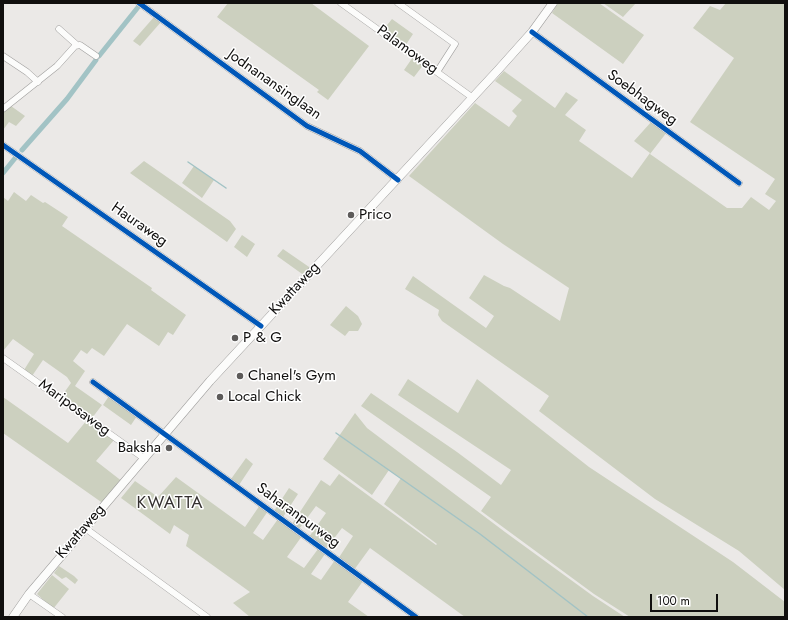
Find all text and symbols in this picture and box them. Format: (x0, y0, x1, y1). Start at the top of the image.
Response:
street label: Palamoweg (373, 22, 441, 78)
street label: Jodnanansinglaan (224, 46, 324, 124)
street label: Soebhagweg (603, 66, 681, 130)
street label: Hauraweg (107, 199, 171, 251)
place label: Prico (359, 206, 391, 224)
marker: Prico (346, 210, 356, 220)
street label: Kwattaweg (266, 259, 324, 319)
place label: P & G (243, 329, 282, 347)
marker: P & G (230, 333, 240, 343)
place label: Chanel's Gym (248, 367, 336, 385)
marker: Chanel's Gym (235, 371, 245, 381)
street label: Mariposaweg (34, 376, 114, 440)
place label: Local Chick (228, 388, 301, 406)
marker: Local Chick (215, 392, 225, 402)
place label: Baksha (118, 439, 161, 457)
marker: Baksha (164, 443, 174, 453)
street label: Saharanpurweg (253, 480, 343, 552)
district label: KWATTA (136, 494, 204, 514)
street label: Kwattaweg (53, 501, 109, 563)
scale bar (652, 586, 720, 612)
text: 100 m (657, 592, 690, 610)

